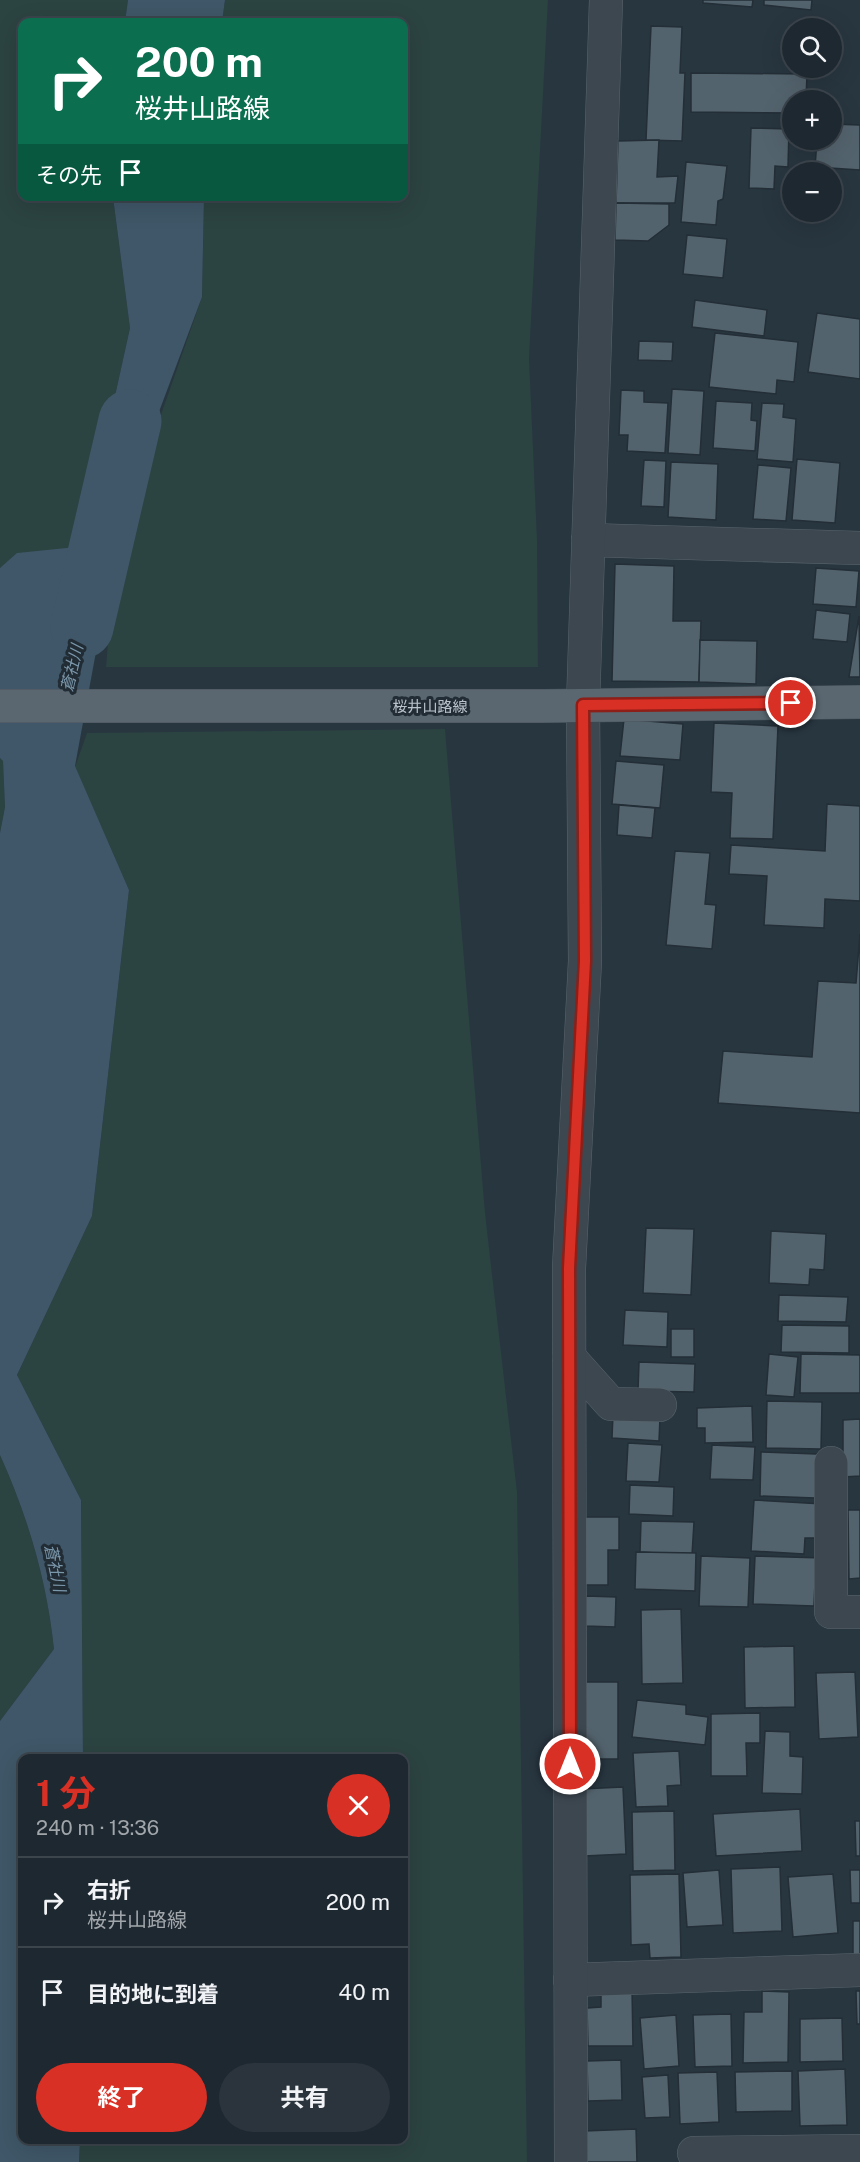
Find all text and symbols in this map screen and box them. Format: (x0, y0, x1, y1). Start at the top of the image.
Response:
map controls (782, 18, 842, 222)
button: search (782, 18, 842, 78)
text: 200 m (135, 37, 263, 86)
icon: right (36, 42, 114, 120)
button: + (782, 90, 842, 150)
text: 桜井山路線 (135, 92, 270, 124)
icon: arrive (114, 156, 147, 189)
text: その先 (36, 162, 102, 188)
button: − (782, 162, 842, 222)
water label: 蒼社川 (57, 641, 87, 694)
pin (765, 677, 816, 728)
icon: arrive (774, 686, 807, 719)
street label: 桜井山路線 (392, 698, 468, 715)
water label: 蒼社川 (41, 1543, 70, 1595)
position arrow (538, 1732, 602, 1796)
text: 1 分 (36, 1772, 96, 1814)
button: close (327, 1774, 390, 1837)
text: 240 m · 13:36 (36, 1816, 159, 1840)
text: 右折 (87, 1877, 131, 1903)
icon: right (36, 1886, 69, 1919)
text: 200 m (326, 1889, 390, 1915)
text: 桜井山路線 (87, 1908, 187, 1932)
icon: arrive (36, 1976, 69, 2009)
text: 40 m (338, 1979, 390, 2005)
text: 目的地に到着 (87, 1981, 219, 2007)
button: 終了 (36, 2063, 207, 2132)
button: 共有 (219, 2063, 390, 2132)

